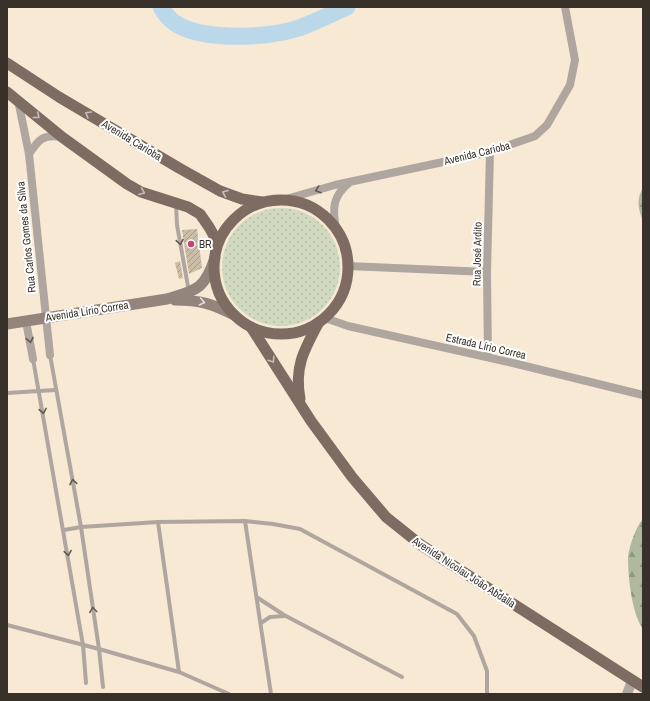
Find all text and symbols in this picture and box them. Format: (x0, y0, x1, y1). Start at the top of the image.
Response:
one-way arrow (85, 111, 92, 118)
one-way arrow (32, 112, 40, 119)
street label: Avenida Carioba (99, 116, 165, 163)
street label: Avenida Carioba (442, 138, 511, 168)
street label: Rua Carlos Gomes da Silva (13, 181, 39, 293)
one-way arrow (315, 186, 322, 194)
one-way arrow (138, 187, 146, 195)
one-way arrow (222, 189, 229, 197)
street label: Rua José Ardito (469, 222, 485, 286)
place label: BR (199, 237, 212, 251)
one-way arrow (175, 239, 184, 245)
marker: BR (186, 239, 196, 249)
street label: Avenida Lírio Correa (44, 298, 129, 325)
one-way arrow (198, 298, 205, 306)
street label: Estrada Lírio Correa (445, 330, 527, 362)
one-way arrow (25, 337, 33, 343)
one-way arrow (267, 356, 275, 363)
one-way arrow (39, 408, 47, 415)
one-way arrow (69, 479, 78, 485)
street label: Avenida Nicolau João Abdalla (409, 533, 518, 611)
one-way arrow (63, 550, 72, 556)
one-way arrow (89, 607, 98, 613)

